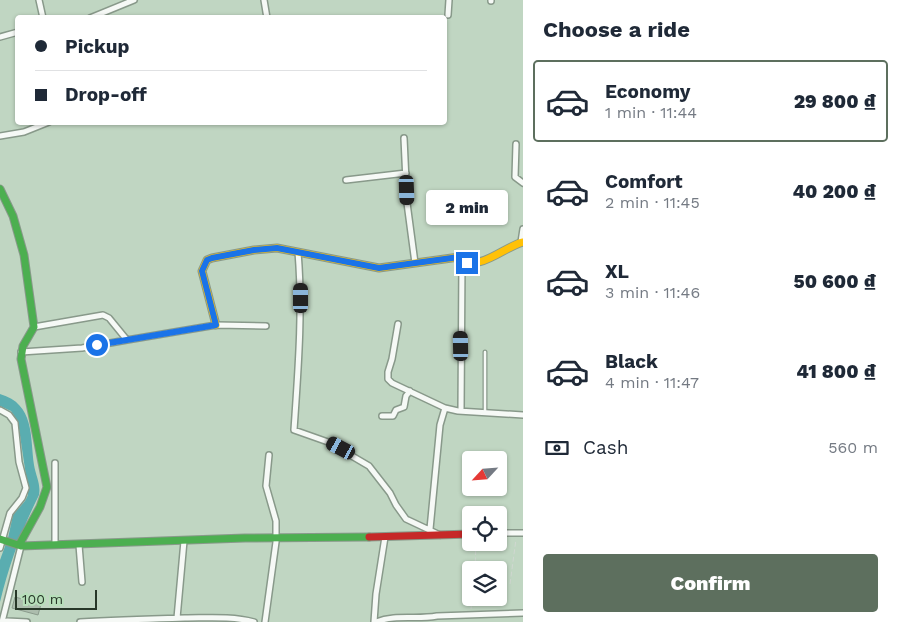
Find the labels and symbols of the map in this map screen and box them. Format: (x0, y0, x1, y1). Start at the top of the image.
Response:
car (398, 175, 415, 205)
callout: 2 min (426, 190, 508, 226)
route end (456, 252, 478, 274)
car (293, 283, 308, 313)
car (453, 331, 468, 361)
route start (86, 334, 108, 356)
car (324, 434, 357, 462)
north arrow (462, 451, 508, 496)
scale bar (15, 587, 98, 610)

